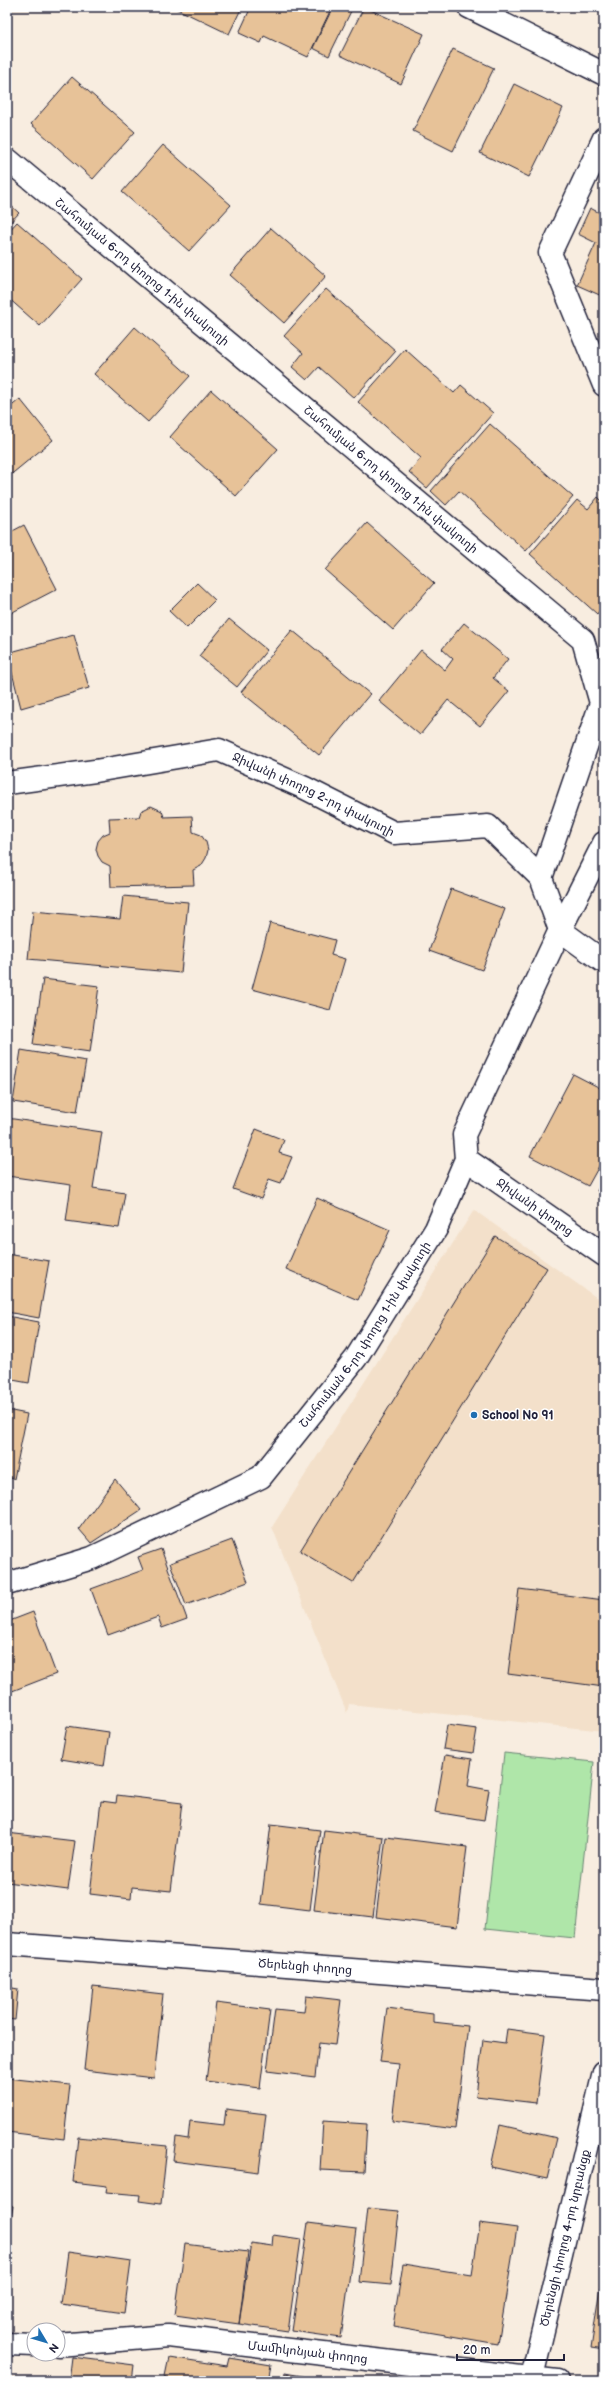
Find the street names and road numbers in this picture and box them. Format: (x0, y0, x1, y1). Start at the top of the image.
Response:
street label: Շահումյան 6-րդ փողոց 1-ին փակուղի (51, 195, 232, 349)
street label: Շահումյան 6-րդ փողոց 1-ին փակուղի (300, 403, 481, 557)
street label: Ջիվանի փողոց 2-րդ փակուղի (230, 750, 397, 840)
street label: Ջիվանի փողոց (493, 1175, 576, 1239)
street label: Շահումյան 6-րդ փողոց 1-ին փակուղի (296, 1239, 434, 1431)
street label: Ծերենցի փողոց (257, 1956, 353, 1978)
street label: Ծերենցի փողոց 4-րդ նրբանցք (537, 2148, 593, 2328)
street label: Մամիկոնյան փողոց (247, 2338, 369, 2367)

